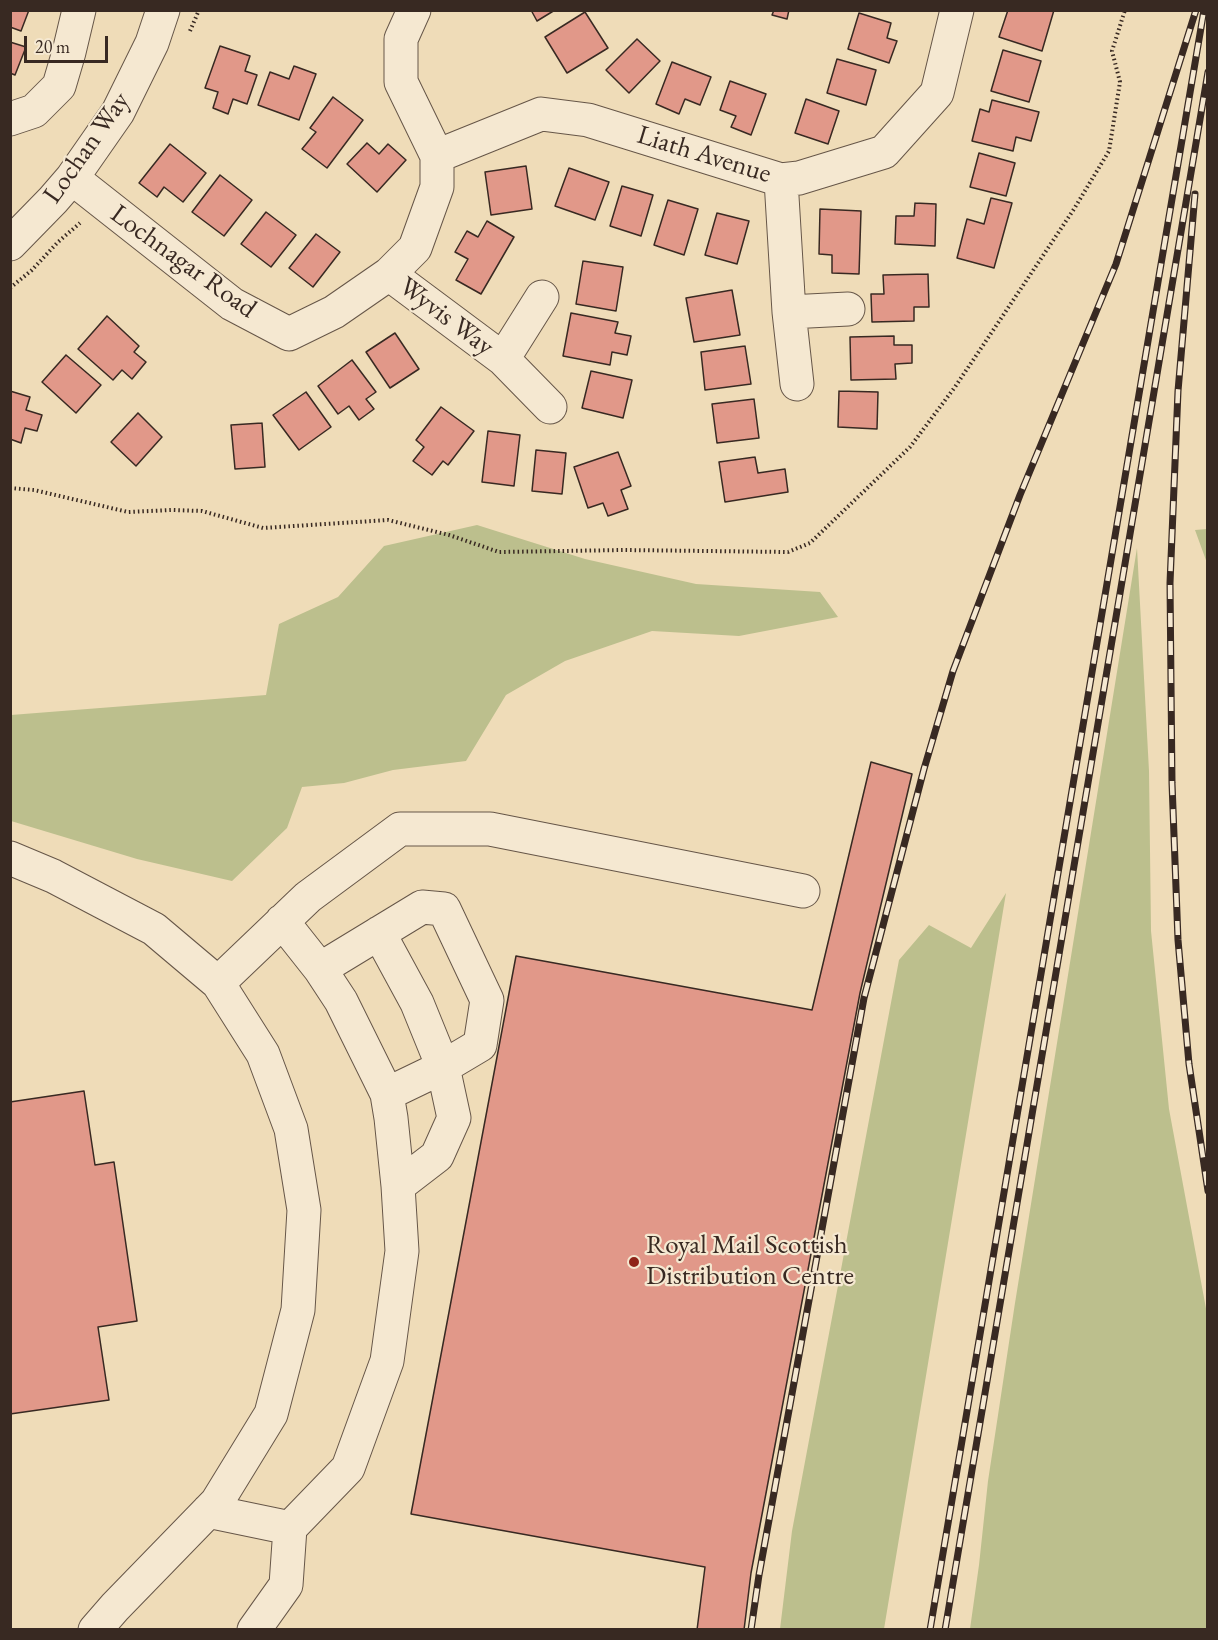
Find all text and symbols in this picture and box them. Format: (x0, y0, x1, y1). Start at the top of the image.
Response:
scale bar (27, 24, 111, 62)
text: 20 m (35, 35, 70, 58)
street label: Lochan Way (37, 86, 137, 210)
street label: Liath Avenue (633, 119, 775, 191)
street label: Lochnagar Road (104, 198, 262, 326)
street label: Wyvis Way (392, 271, 500, 363)
place label: Royal Mail Scottish Distribution Centre (646, 1230, 854, 1293)
marker: Royal Mail Scottish Distribution Centre (627, 1255, 641, 1269)

